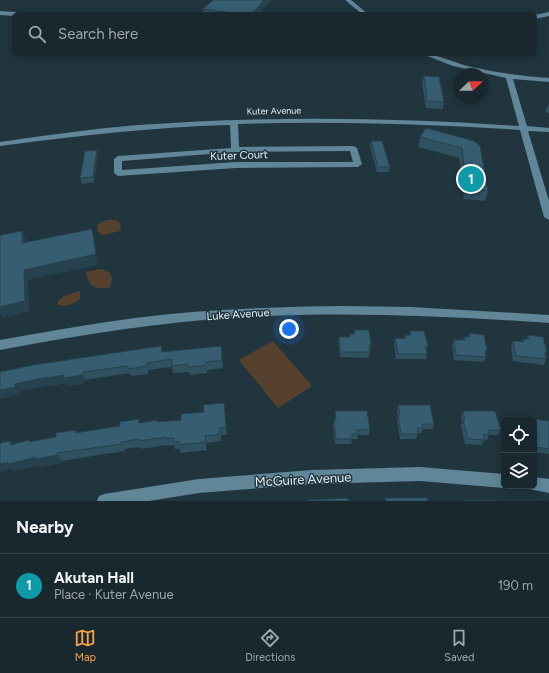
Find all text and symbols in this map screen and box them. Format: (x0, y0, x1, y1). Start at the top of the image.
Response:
search box (12, 12, 537, 56)
icon: search (26, 23, 48, 45)
text: Search here (58, 25, 138, 43)
north arrow (453, 68, 489, 104)
street label: Kuter Avenue (247, 105, 301, 116)
street label: Kuter Court (210, 148, 268, 163)
pin: 1 (458, 164, 484, 194)
street label: Luke Avenue (206, 306, 270, 323)
your location (279, 319, 299, 339)
map controls (501, 417, 537, 489)
button: locate (501, 417, 537, 453)
button: layers (501, 453, 537, 489)
street label: McGuire Avenue (254, 469, 352, 490)
text: Nearby (16, 517, 74, 537)
text: Akutan Hall (54, 569, 134, 587)
text: 1 (26, 578, 32, 593)
text: 190 m (498, 578, 533, 593)
text: Place · Kuter Avenue (54, 587, 174, 602)
tab: Map (74, 627, 96, 664)
tab: Directions (245, 627, 295, 664)
tab: Saved (444, 627, 475, 664)

